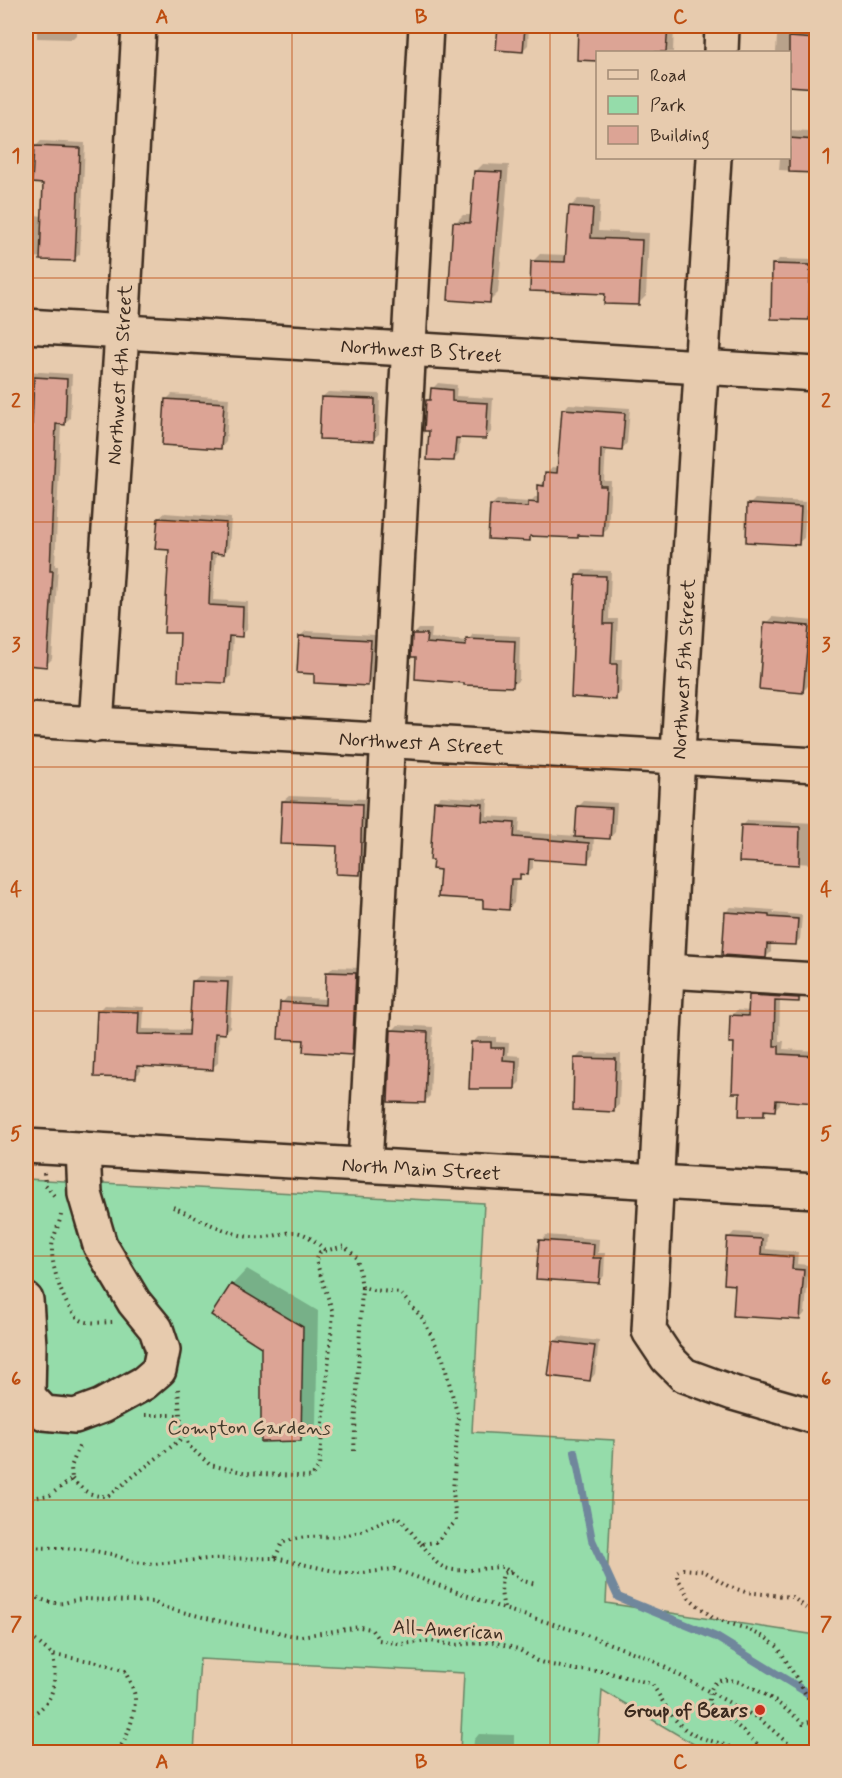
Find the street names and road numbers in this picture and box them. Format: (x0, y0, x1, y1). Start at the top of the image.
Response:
street label: Northwest 4th Street (101, 284, 140, 466)
street label: Northwest B Street (340, 333, 502, 370)
street label: Northwest 5th Street (666, 578, 703, 760)
street label: Northwest A Street (338, 726, 505, 762)
street label: North Main Street (341, 1152, 502, 1188)
street label: All-American (392, 1614, 504, 1647)

